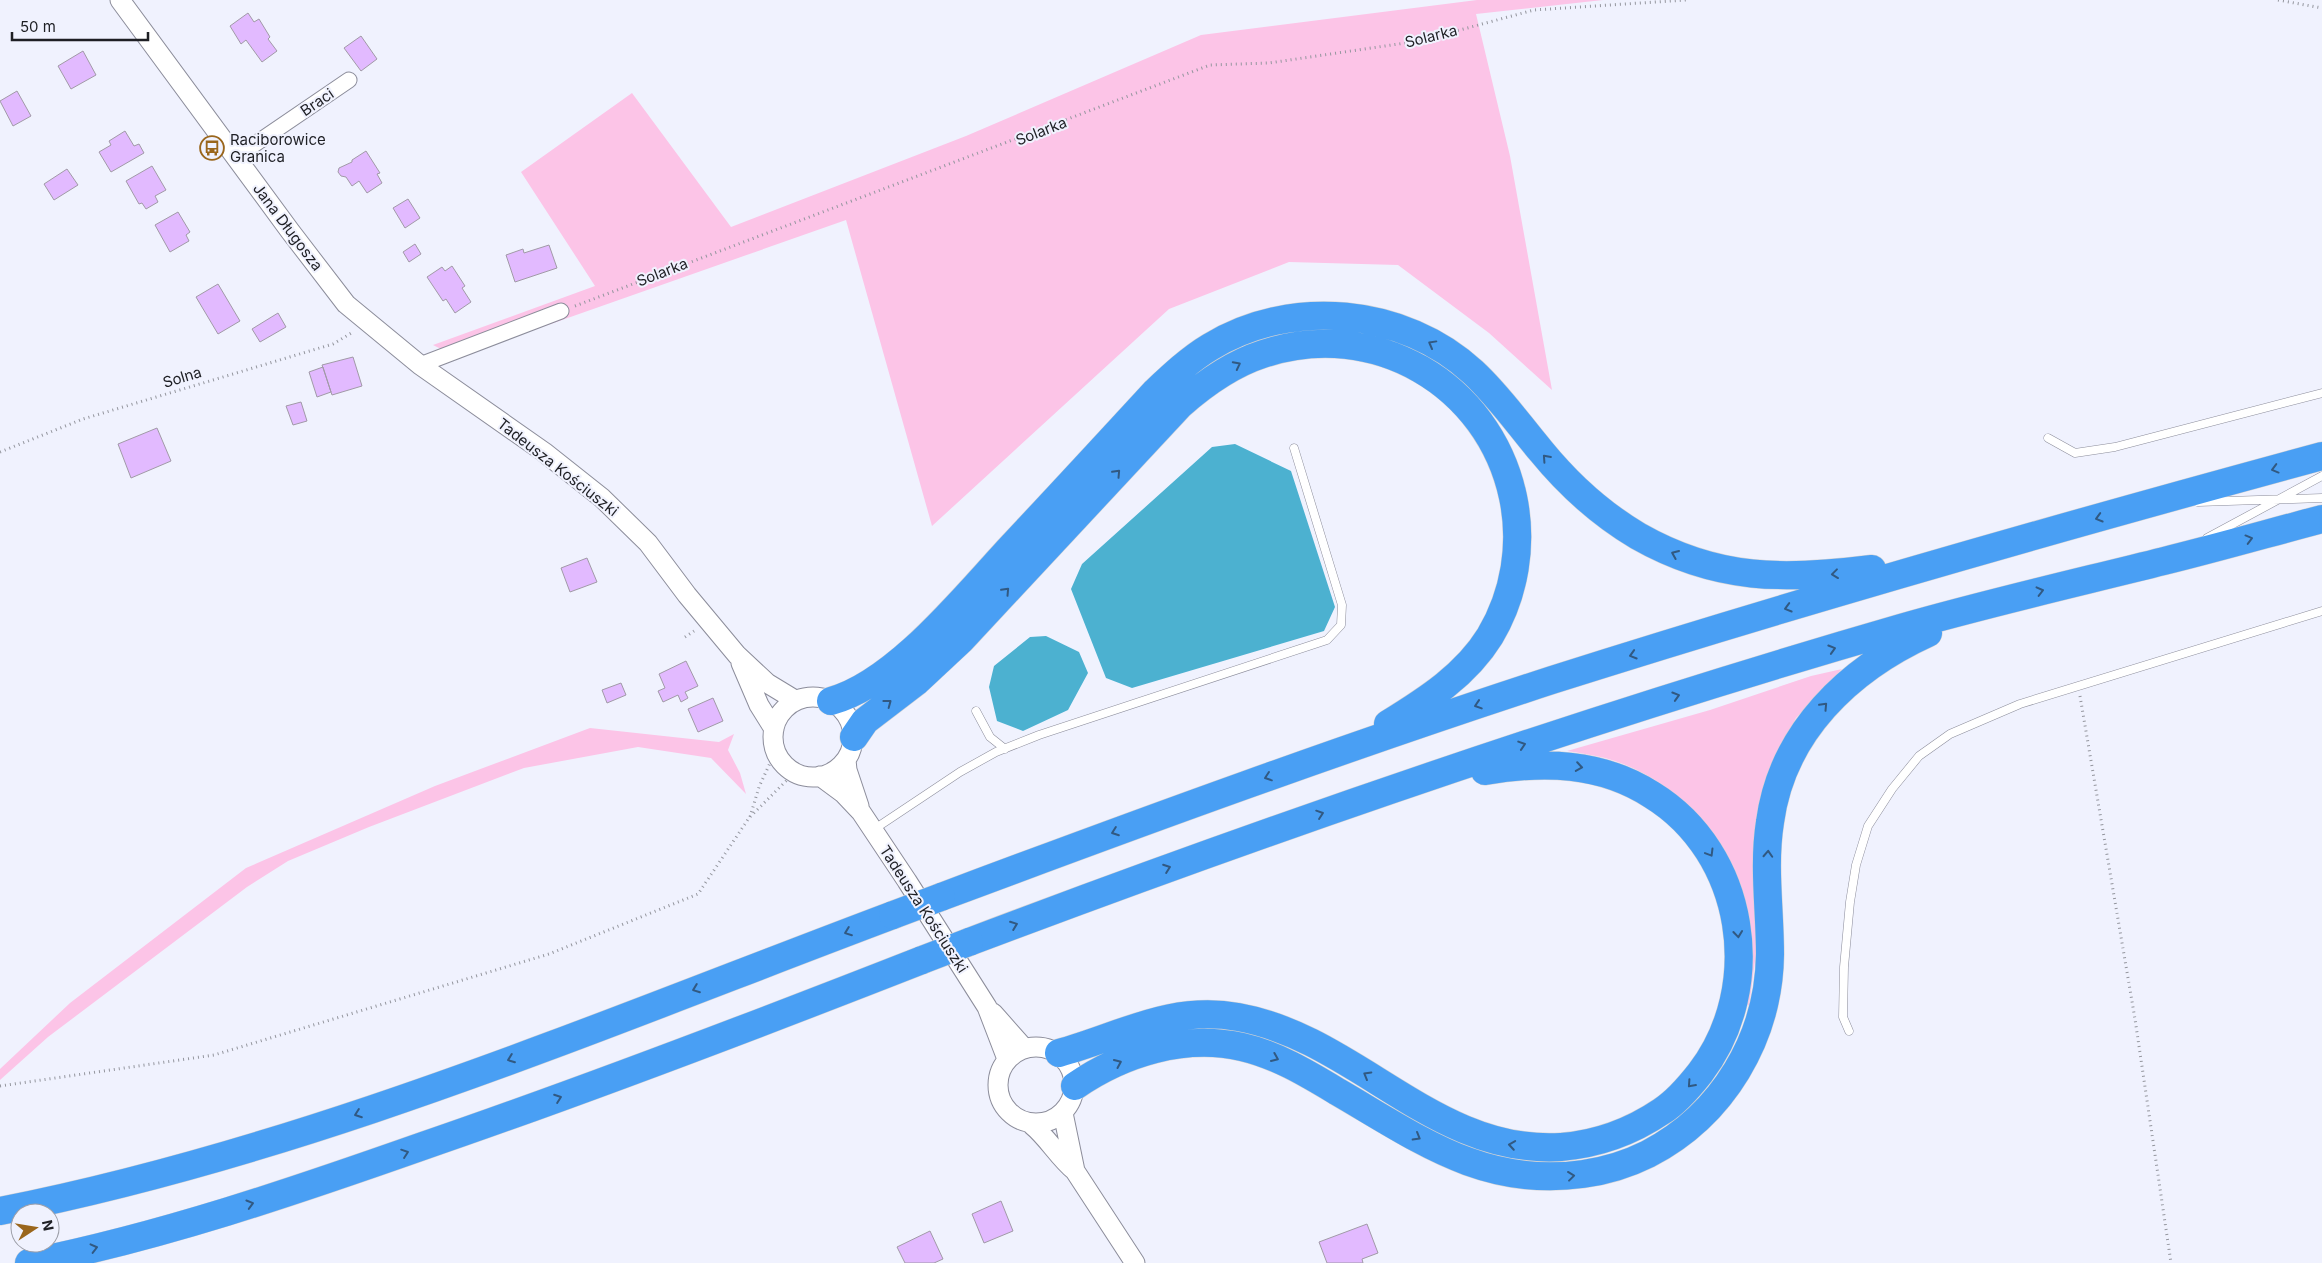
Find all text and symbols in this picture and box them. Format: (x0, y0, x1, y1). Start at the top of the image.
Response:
scale bar (12, 10, 149, 42)
text: 50 m (20, 17, 56, 36)
street label: Solarka (1403, 20, 1459, 52)
street label: Braci (297, 84, 337, 120)
street label: Solarka (1013, 113, 1069, 149)
place label: Raciborowice Granica (230, 130, 326, 166)
bus stop icon: Raciborowice Granica (199, 135, 225, 161)
street label: Jana Długosza (249, 179, 327, 275)
street label: Solarka (634, 254, 690, 290)
one-way arrow (1429, 340, 1438, 350)
one-way arrow (1232, 361, 1241, 371)
street label: Solna (160, 362, 204, 392)
street label: Tadeusza Kościuszki (494, 414, 622, 520)
one-way arrow (1543, 454, 1552, 463)
one-way arrow (2271, 463, 2279, 474)
one-way arrow (1111, 469, 1120, 478)
one-way arrow (2095, 512, 2103, 522)
one-way arrow (2244, 534, 2252, 544)
one-way arrow (1671, 550, 1680, 560)
one-way arrow (1830, 568, 1838, 579)
one-way arrow (2036, 586, 2045, 597)
one-way arrow (1000, 588, 1009, 597)
one-way arrow (1785, 602, 1793, 612)
one-way arrow (1827, 644, 1836, 654)
one-way arrow (1629, 649, 1637, 659)
one-way arrow (1672, 691, 1680, 701)
one-way arrow (1474, 699, 1483, 709)
one-way arrow (882, 700, 892, 709)
one-way arrow (1818, 702, 1827, 711)
one-way arrow (1517, 741, 1525, 751)
one-way arrow (1575, 761, 1583, 772)
one-way arrow (1264, 771, 1272, 781)
one-way arrow (1315, 809, 1324, 819)
one-way arrow (1111, 826, 1120, 836)
street label: Tadeusza Kościuszki (876, 842, 972, 976)
one-way arrow (1704, 848, 1714, 857)
one-way arrow (1762, 850, 1773, 858)
one-way arrow (1162, 864, 1171, 874)
one-way arrow (1010, 920, 1018, 930)
one-way arrow (844, 926, 853, 936)
one-way arrow (1732, 930, 1743, 938)
one-way arrow (692, 983, 701, 993)
one-way arrow (1270, 1052, 1279, 1062)
one-way arrow (507, 1053, 516, 1063)
one-way arrow (1113, 1058, 1122, 1069)
one-way arrow (1363, 1071, 1372, 1081)
one-way arrow (1687, 1078, 1696, 1087)
one-way arrow (553, 1094, 561, 1104)
one-way arrow (354, 1108, 363, 1118)
one-way arrow (1411, 1131, 1420, 1141)
one-way arrow (1508, 1140, 1517, 1150)
one-way arrow (400, 1149, 408, 1159)
one-way arrow (1567, 1171, 1575, 1182)
one-way arrow (246, 1200, 254, 1210)
north arrow (10, 1203, 60, 1253)
text: N (39, 1218, 58, 1232)
one-way arrow (89, 1243, 98, 1254)

